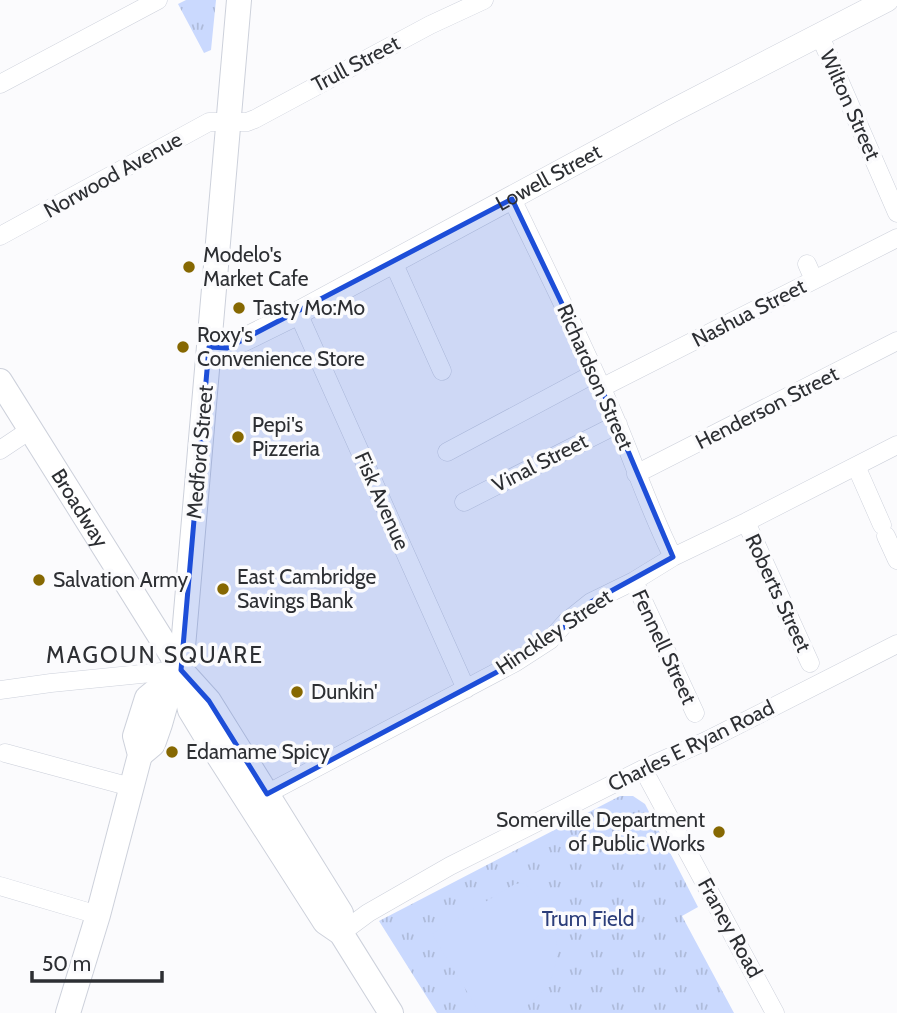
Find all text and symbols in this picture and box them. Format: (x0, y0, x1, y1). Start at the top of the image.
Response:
street label: Trull Street (308, 30, 404, 97)
street label: Wilton Street (815, 46, 886, 164)
street label: Norwood Avenue (39, 126, 186, 223)
street label: Lowell Street (491, 139, 605, 216)
place label: Modelo's Market Cafe (203, 242, 309, 291)
marker: Modelo's Market Cafe (181, 259, 197, 275)
street label: Nashua Street (688, 273, 810, 352)
place label: Tasty Mo:Mo (253, 295, 365, 320)
marker: Tasty Mo:Mo (231, 300, 247, 316)
street label: Richardson Street (552, 300, 639, 453)
place label: Roxy's Convenience Store (197, 322, 365, 371)
marker: Roxy's Convenience Store (175, 339, 191, 355)
street label: Henderson Street (691, 361, 842, 454)
street label: Medford Street (181, 384, 218, 520)
place label: Pepi's Pizzeria (252, 412, 320, 461)
street label: Vinal Street (488, 428, 592, 497)
marker: Pepi's Pizzeria (230, 429, 246, 445)
street label: Fisk Avenue (350, 448, 415, 554)
street label: Broadway (46, 464, 114, 552)
street label: Roberts Street (740, 530, 817, 656)
place label: East Cambridge Savings Bank (237, 564, 376, 613)
place label: Salvation Army (53, 567, 188, 592)
marker: Salvation Army (31, 572, 47, 588)
marker: East Cambridge Savings Bank (215, 581, 231, 597)
street label: Hinckley Street (491, 584, 616, 680)
street label: Fennell Street (627, 585, 702, 708)
district label: MAGOUN SQUARE (46, 641, 264, 669)
place label: Dunkin' (311, 679, 378, 704)
marker: Dunkin' (289, 684, 305, 700)
street label: Charles E Ryan Road (604, 695, 778, 797)
place label: Edamame Spicy (186, 739, 330, 764)
marker: Edamame Spicy (164, 744, 180, 760)
place label: Somerville Department of Public Works (496, 807, 705, 856)
marker: Somerville Department of Public Works (711, 824, 727, 840)
street label: Franey Road (693, 874, 768, 982)
park label: Trum Field (542, 906, 634, 931)
scale bar (32, 940, 161, 984)
text: 50 m (42, 951, 91, 976)

